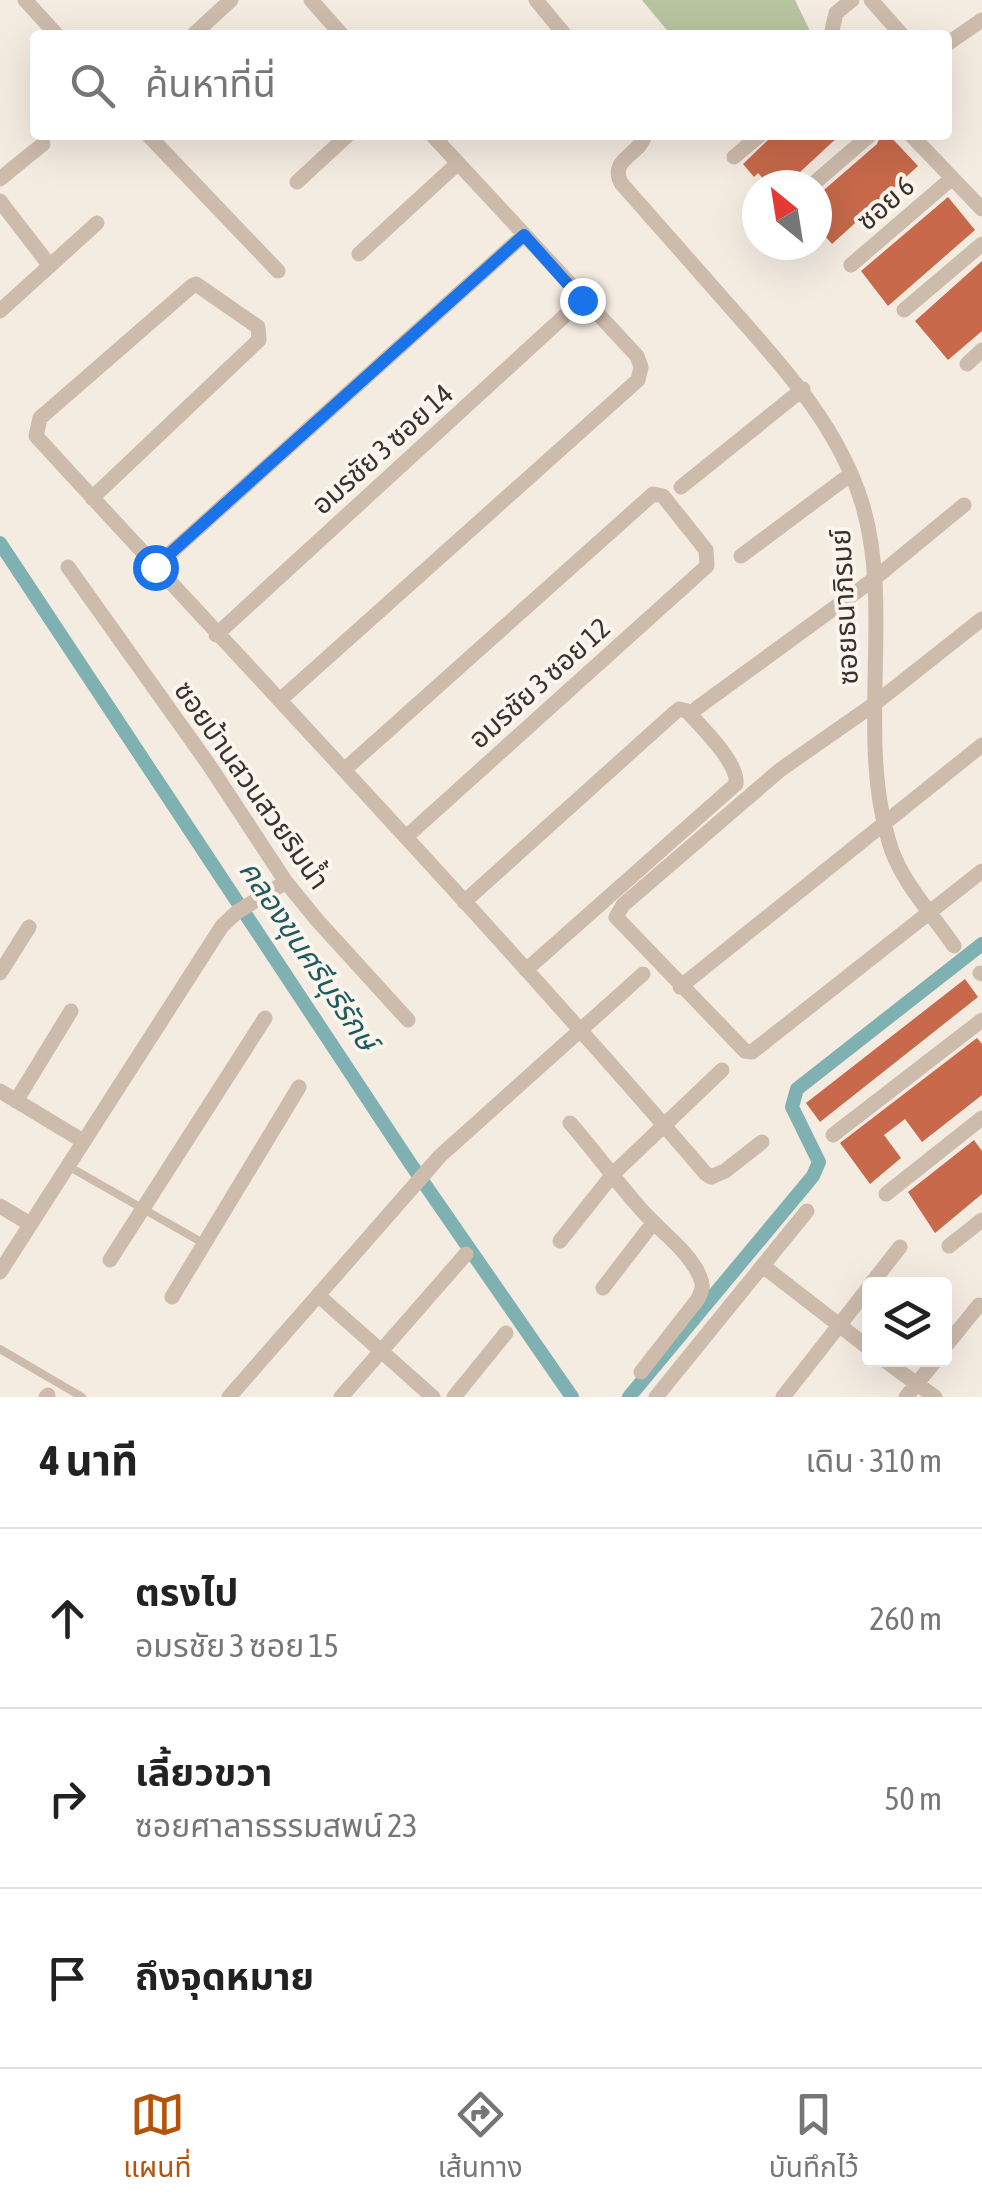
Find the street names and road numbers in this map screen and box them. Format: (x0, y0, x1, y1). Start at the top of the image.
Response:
street label: ซอย 6 (850, 170, 920, 236)
street label: อมรชัย 3 ซอย 14 (305, 377, 459, 521)
street label: ซอยธนาภิรมย์ (824, 528, 864, 686)
street label: อมรชัย 3 ซอย 12 (462, 611, 616, 755)
street label: ซอยบ้านสวนสวยริมน้ำ (168, 673, 338, 895)

